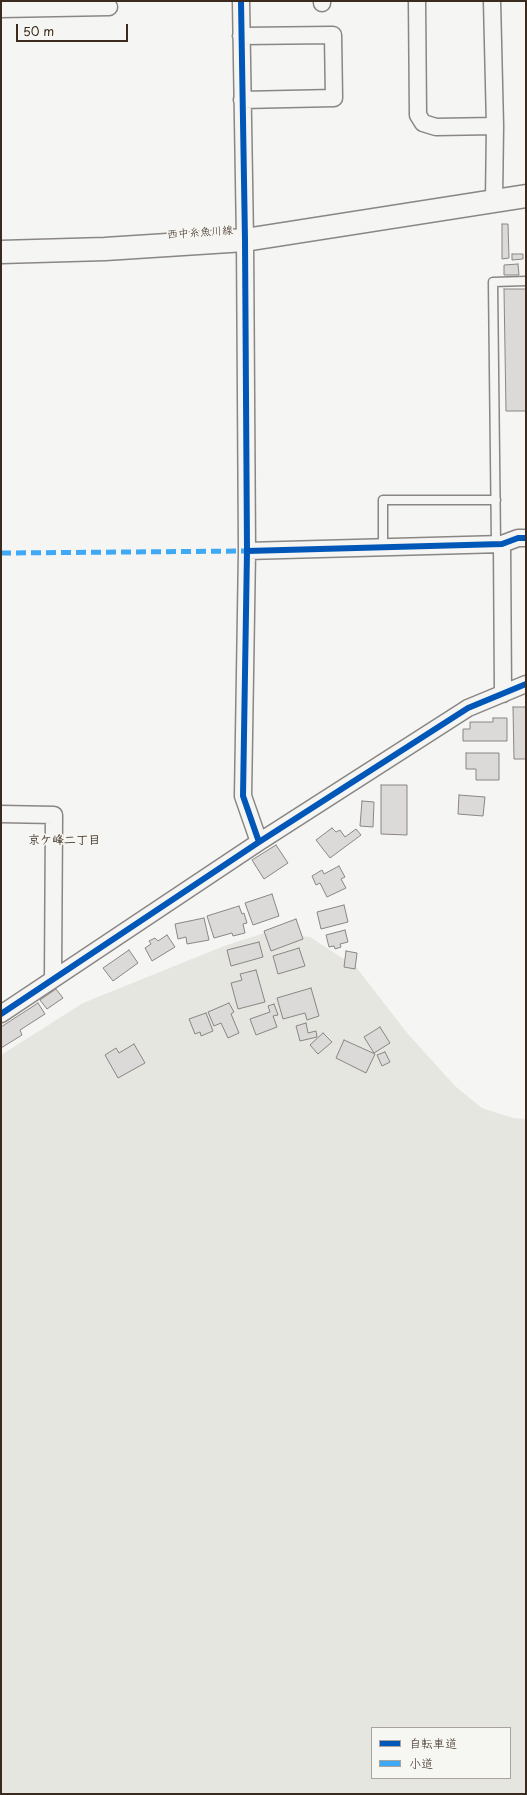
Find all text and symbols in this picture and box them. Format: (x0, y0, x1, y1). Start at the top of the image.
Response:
scale bar (18, 16, 130, 42)
text: 50 m (23, 22, 54, 40)
street label: 西中糸魚川線 (167, 224, 233, 242)
district label: 京ケ峰二丁目 (28, 834, 100, 848)
legend (371, 1727, 511, 1779)
text: 自転車道 (409, 1734, 457, 1752)
text: 小道 (409, 1754, 433, 1772)

